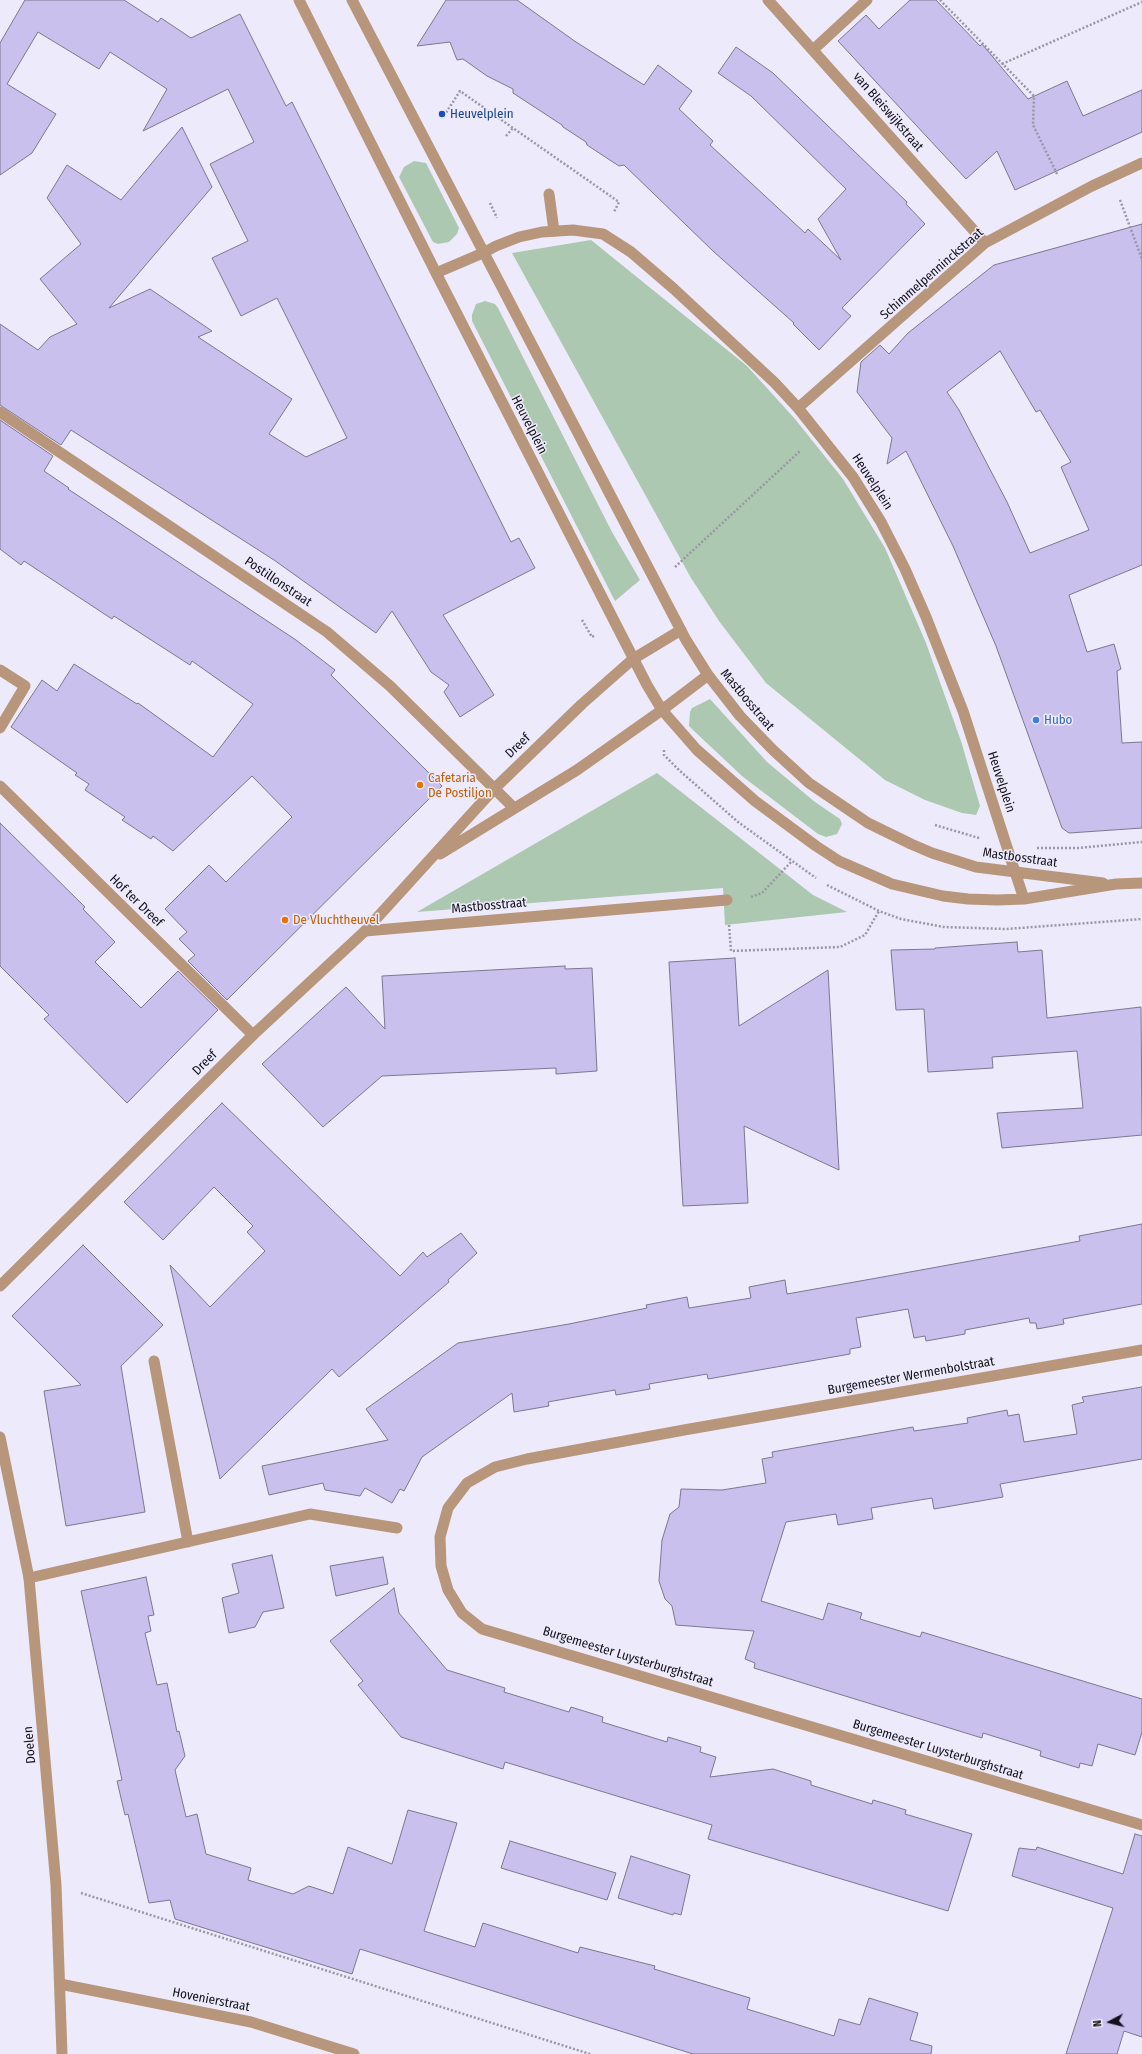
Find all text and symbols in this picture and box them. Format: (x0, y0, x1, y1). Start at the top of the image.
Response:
street label: van Bleiswijkstraat (849, 69, 927, 155)
place label: Heuvelplein (450, 106, 514, 122)
marker: Heuvelplein (437, 109, 447, 119)
street label: Schimmelpenninckstraat (877, 225, 987, 323)
street label: Heuvelplein (508, 393, 550, 457)
street label: Heuvelplein (848, 451, 896, 513)
street label: Postillonstraat (241, 554, 315, 610)
street label: Mastbosstraat (717, 666, 777, 734)
place label: Hubo (1044, 712, 1072, 728)
marker: Hubo (1031, 715, 1041, 725)
street label: Dreef (502, 730, 534, 762)
street label: Heuvelplein (984, 749, 1018, 815)
place label: Cafetaria De Postiljon (428, 770, 492, 801)
marker: Cafetaria De Postiljon (415, 780, 425, 790)
street label: Mastbosstraat (982, 845, 1058, 871)
street label: Hof ter Dreef (106, 872, 166, 930)
street label: Mastbosstraat (451, 895, 527, 917)
place label: De Vluchtheuvel (293, 912, 379, 928)
marker: De Vluchtheuvel (280, 915, 290, 925)
street label: Dreef (189, 1047, 221, 1079)
street label: Burgemeester Wermenbolstraat (826, 1354, 996, 1398)
street label: Burgemeester Luysterburghstraat (541, 1624, 715, 1690)
street label: Burgemeester Luysterburghstraat (851, 1717, 1025, 1783)
street label: Doelen (21, 1726, 39, 1764)
street label: Hovenierstraat (171, 1985, 251, 2015)
north arrow (1090, 2002, 1130, 2042)
text: N (1091, 2019, 1104, 2028)

